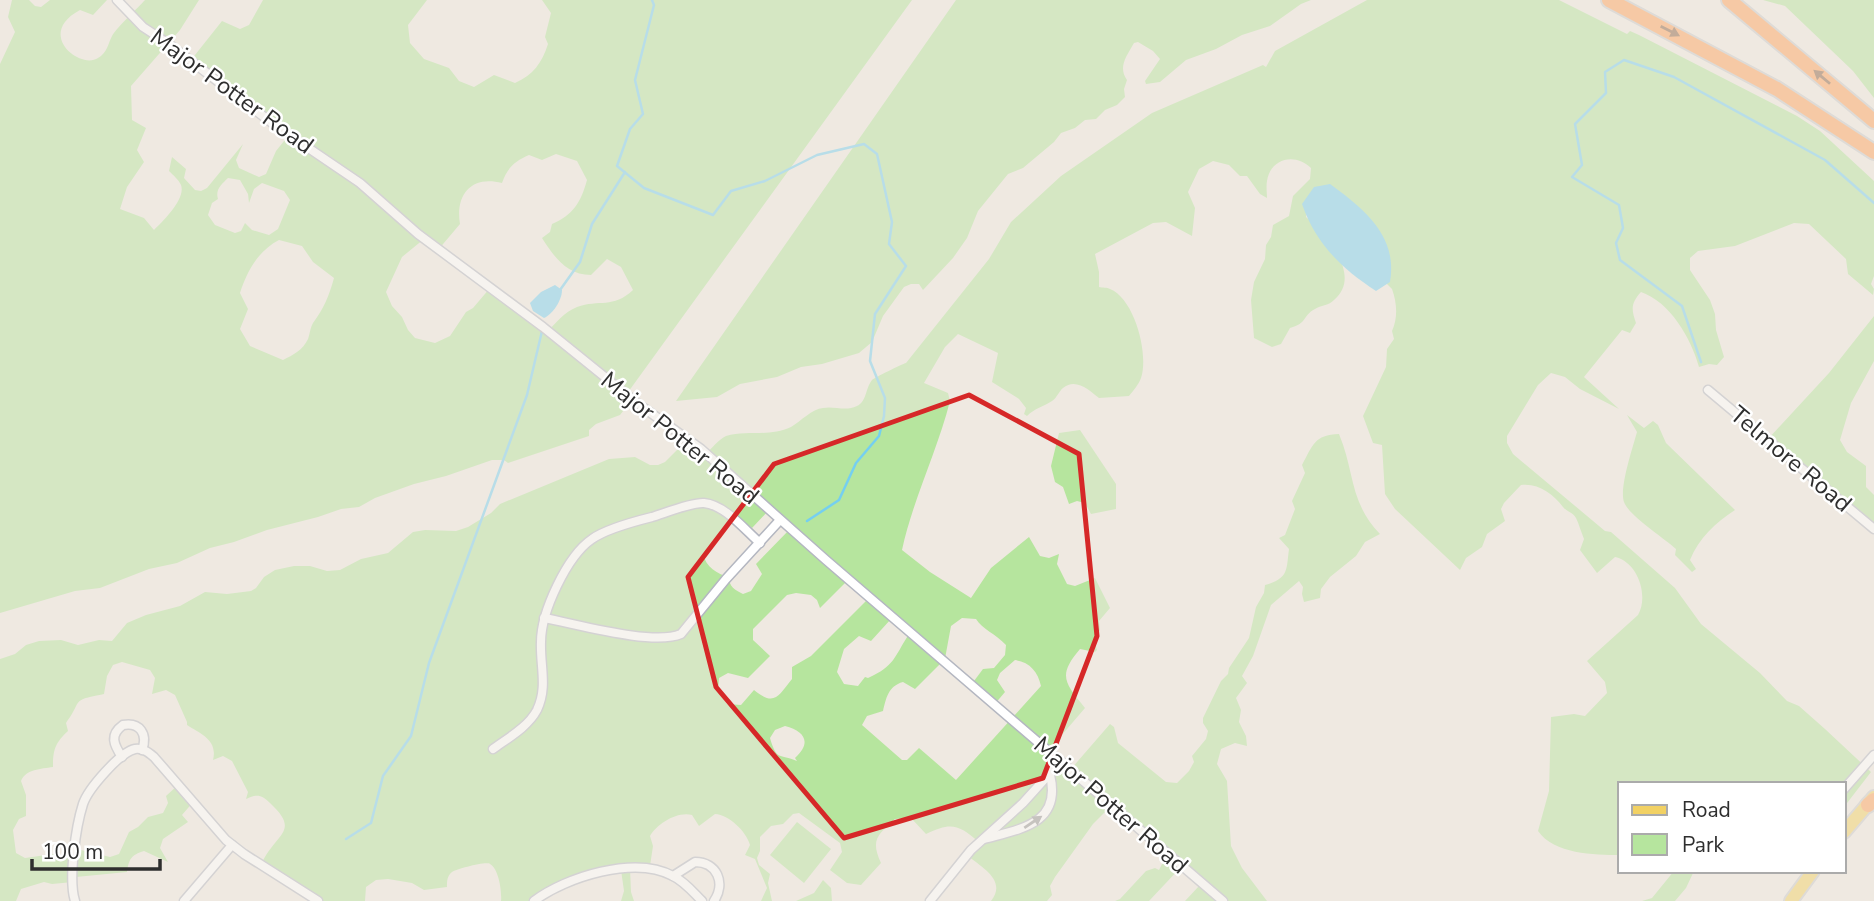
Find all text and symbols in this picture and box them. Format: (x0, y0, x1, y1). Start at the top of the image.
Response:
street label: Major Potter Road (144, 21, 320, 161)
one-way arrow (1660, 26, 1680, 37)
one-way arrow (1813, 70, 1831, 85)
street label: Major Potter Road (594, 364, 766, 512)
street label: Telmore Road (1723, 399, 1859, 519)
street label: Major Potter Road (1027, 729, 1195, 881)
legend (1618, 782, 1846, 873)
text: Road (1682, 796, 1731, 824)
one-way arrow (1024, 815, 1042, 829)
scale bar (32, 828, 159, 872)
text: Park (1682, 831, 1724, 859)
text: 100 m (42, 838, 103, 866)

